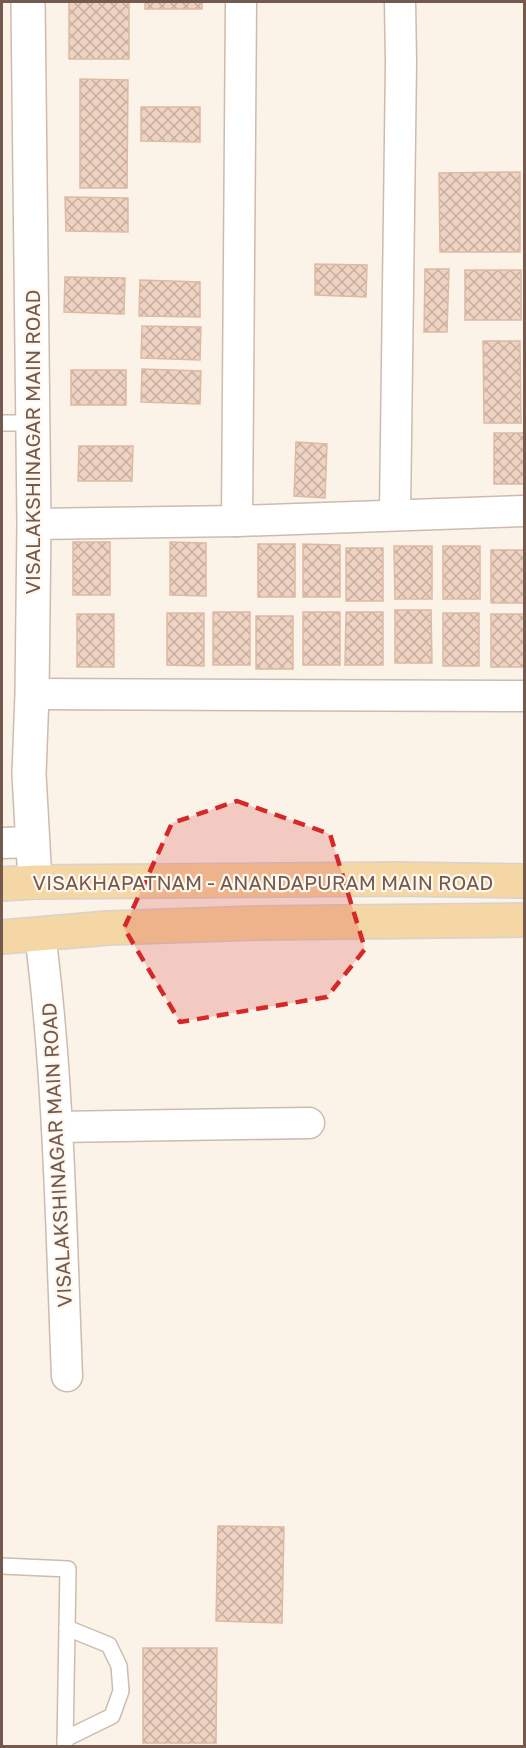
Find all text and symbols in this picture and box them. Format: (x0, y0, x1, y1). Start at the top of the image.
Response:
street label: VISALAKSHINAGAR MAIN ROAD (20, 289, 44, 595)
street label: VISAKHAPATNAM - ANANDAPURAM MAIN ROAD (33, 870, 493, 894)
street label: VISALAKSHINAGAR MAIN ROAD (36, 1002, 76, 1308)

